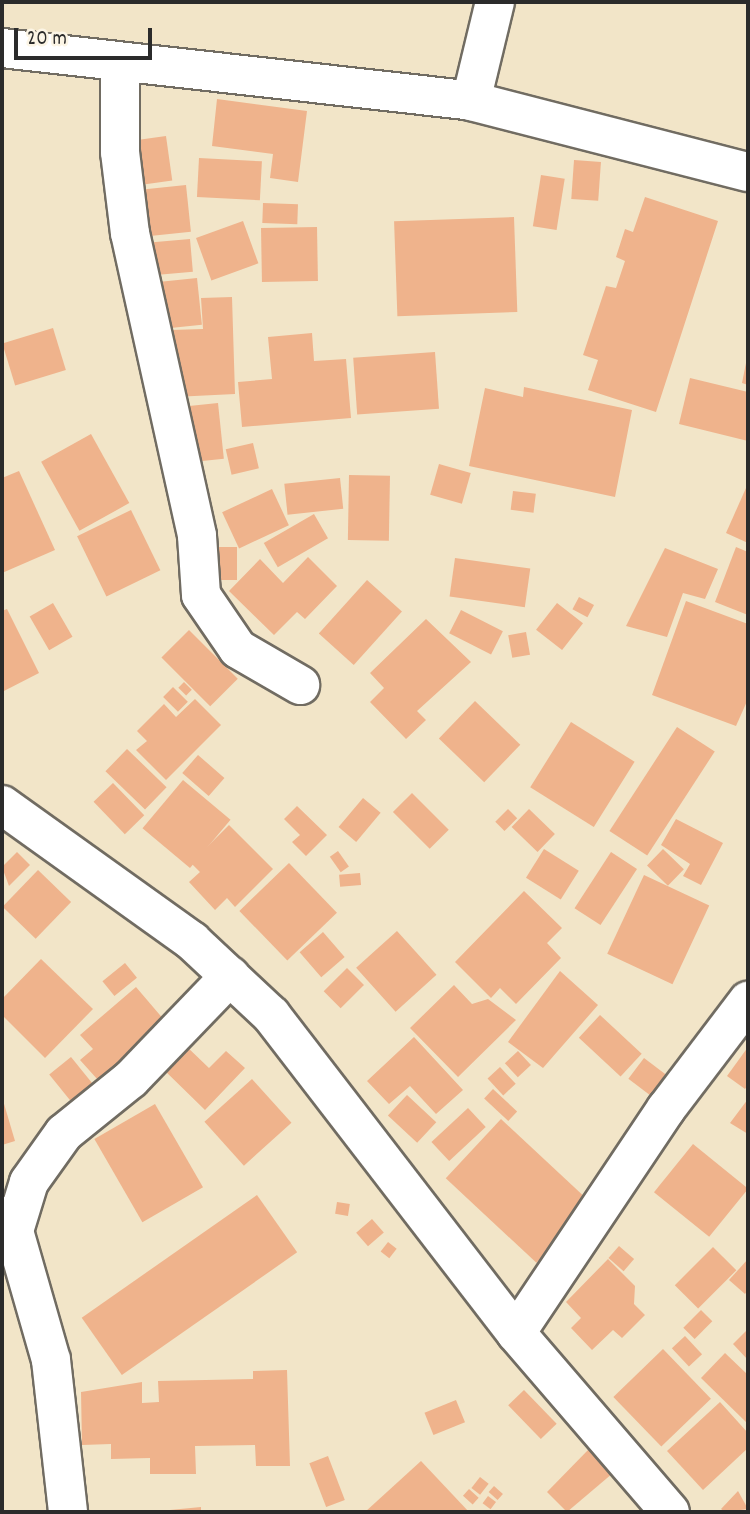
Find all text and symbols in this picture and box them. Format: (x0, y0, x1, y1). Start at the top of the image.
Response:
scale bar (18, 14, 156, 58)
text: 20 m (27, 25, 67, 55)

